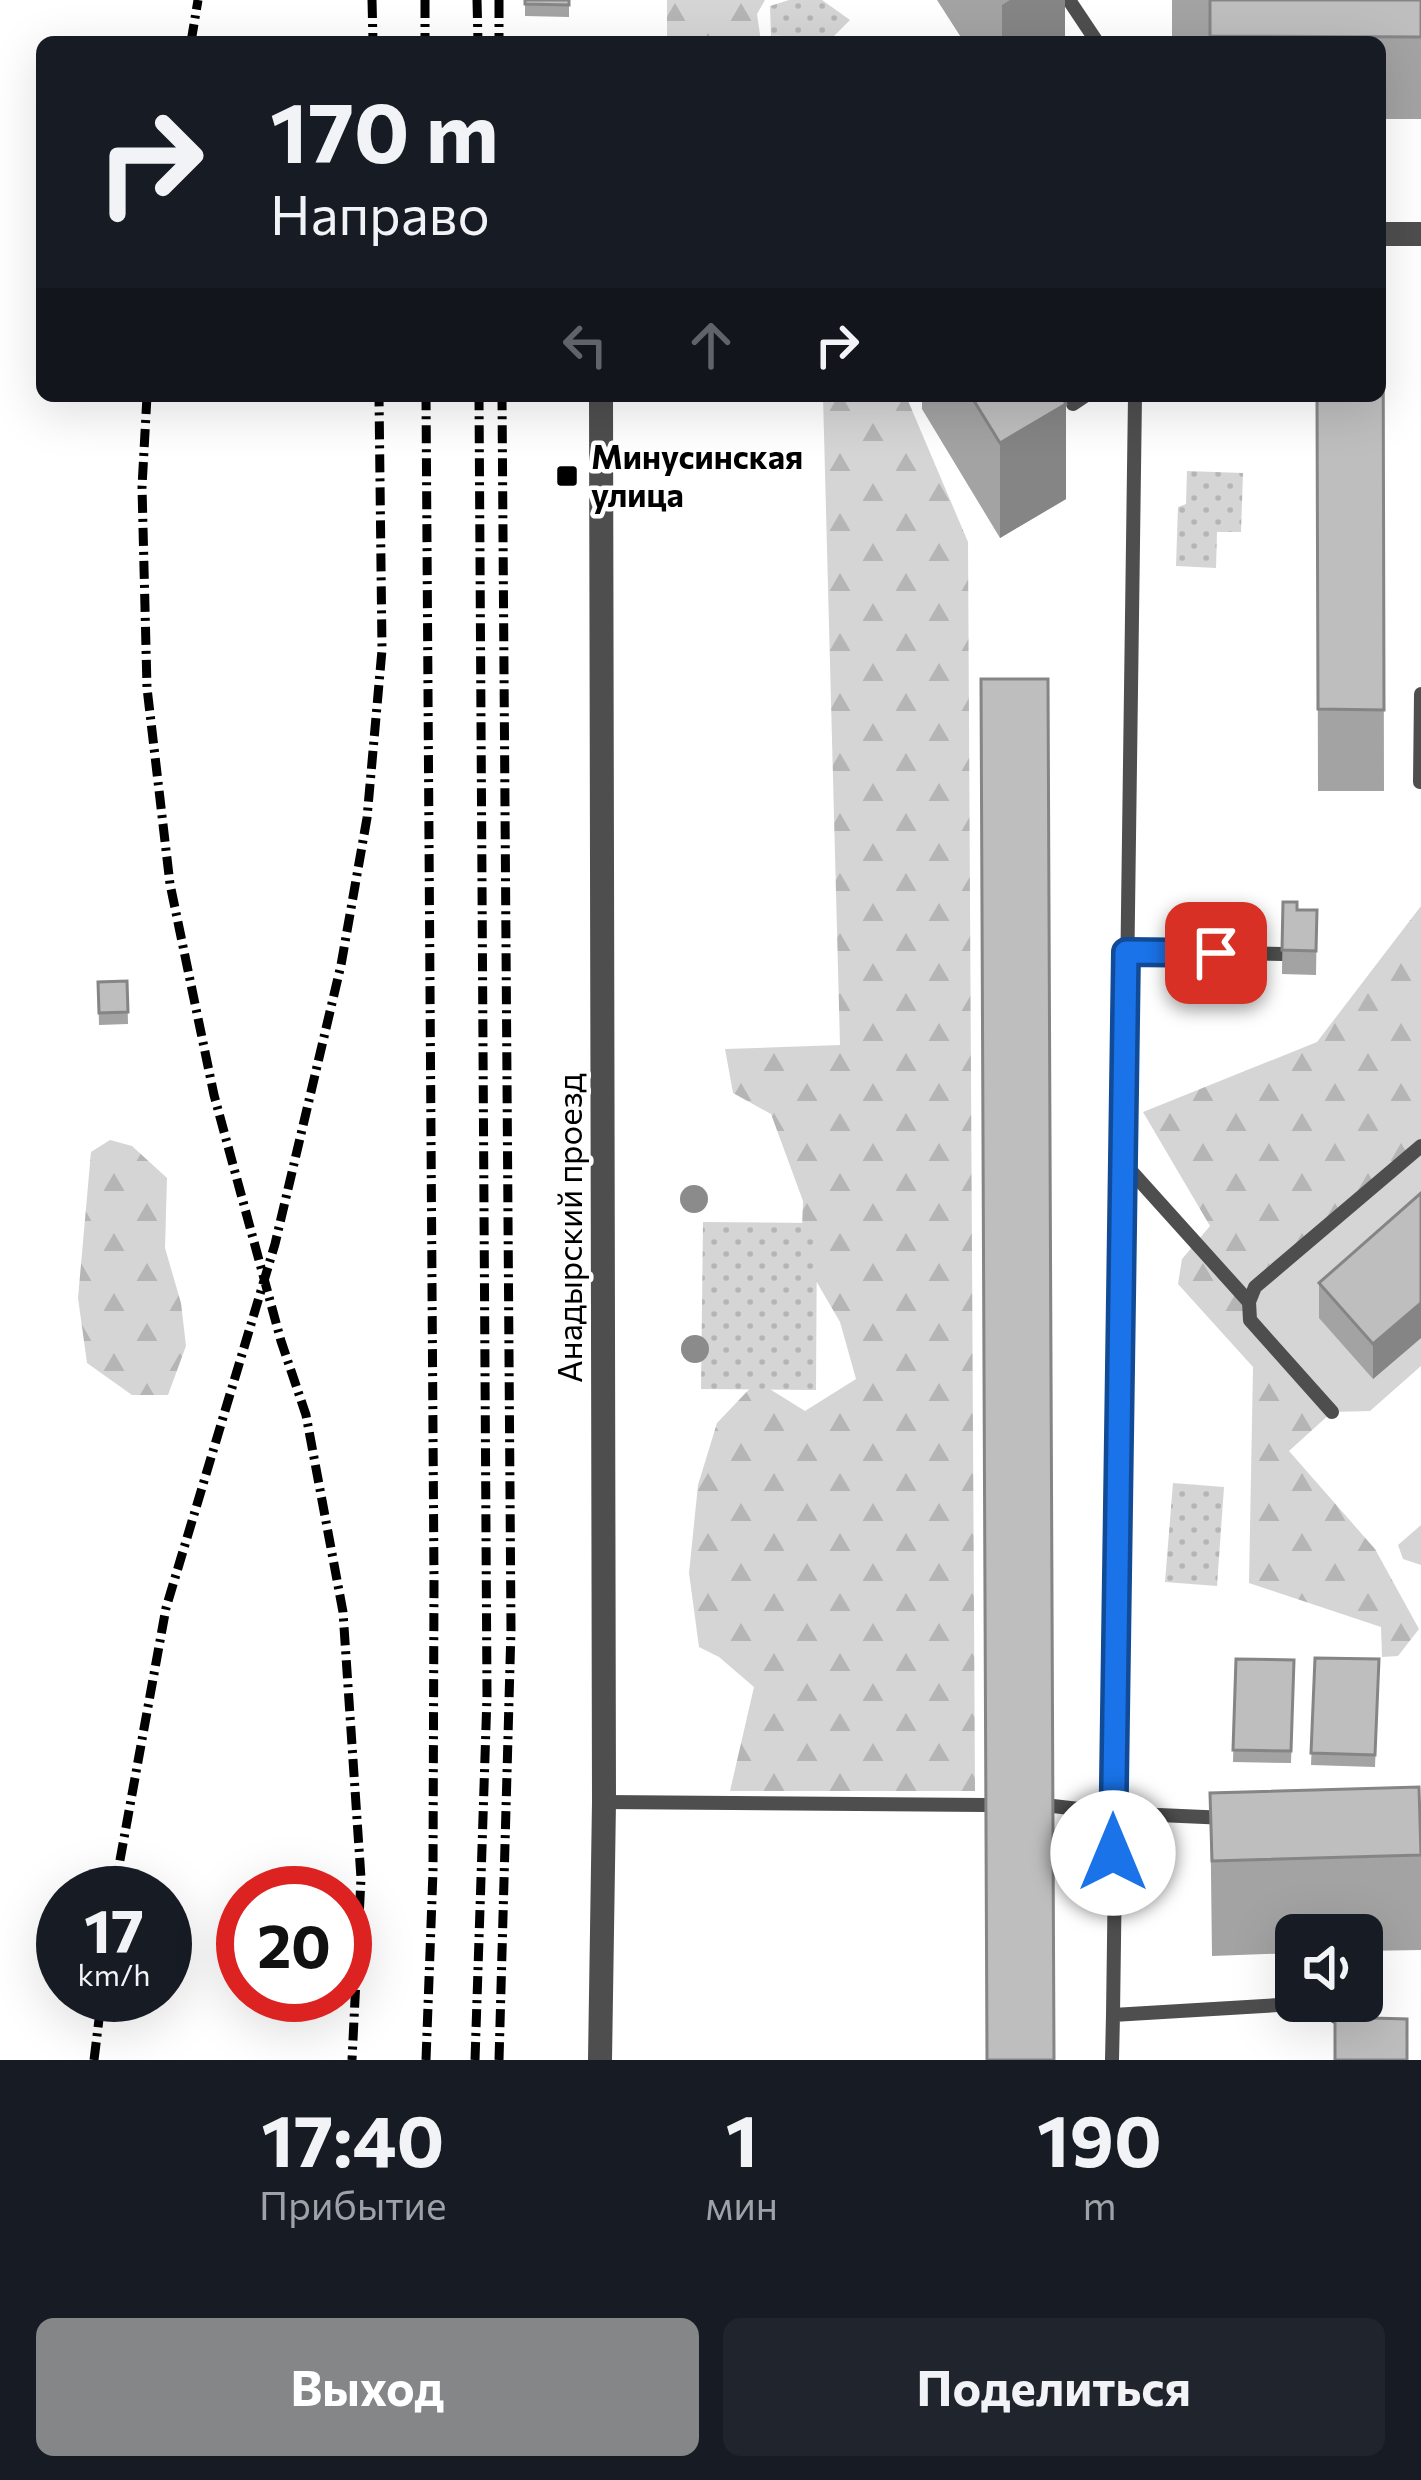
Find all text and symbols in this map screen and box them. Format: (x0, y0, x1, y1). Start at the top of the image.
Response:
text: 170 m (270, 78, 499, 180)
icon: right (72, 84, 228, 240)
text: Направо (270, 180, 490, 246)
icon: left (552, 312, 618, 378)
icon: ahead (678, 312, 744, 378)
icon: right (804, 312, 870, 378)
place label: Минусинская улица (591, 435, 803, 514)
marker: Минусинская улица (554, 463, 580, 489)
pin (1165, 902, 1267, 1004)
icon: arrive (1183, 920, 1249, 986)
street label: Анадырский проезд (548, 1073, 589, 1383)
position arrow (1050, 1790, 1176, 1916)
speed limit sign: 20 (216, 1866, 372, 2022)
text: 17 (84, 1892, 144, 1965)
map controls (1275, 1914, 1383, 2022)
button: sound (1275, 1914, 1383, 2022)
text: km/h (78, 1955, 150, 1992)
text: 17:40 (261, 2094, 444, 2182)
text: 1 (725, 2094, 758, 2182)
text: 190 (1037, 2094, 1162, 2182)
text: Прибытие (259, 2180, 447, 2228)
text: мин (706, 2180, 778, 2228)
text: m (1082, 2180, 1116, 2228)
button: Выход (36, 2318, 699, 2456)
button: Поделиться (723, 2318, 1385, 2456)

